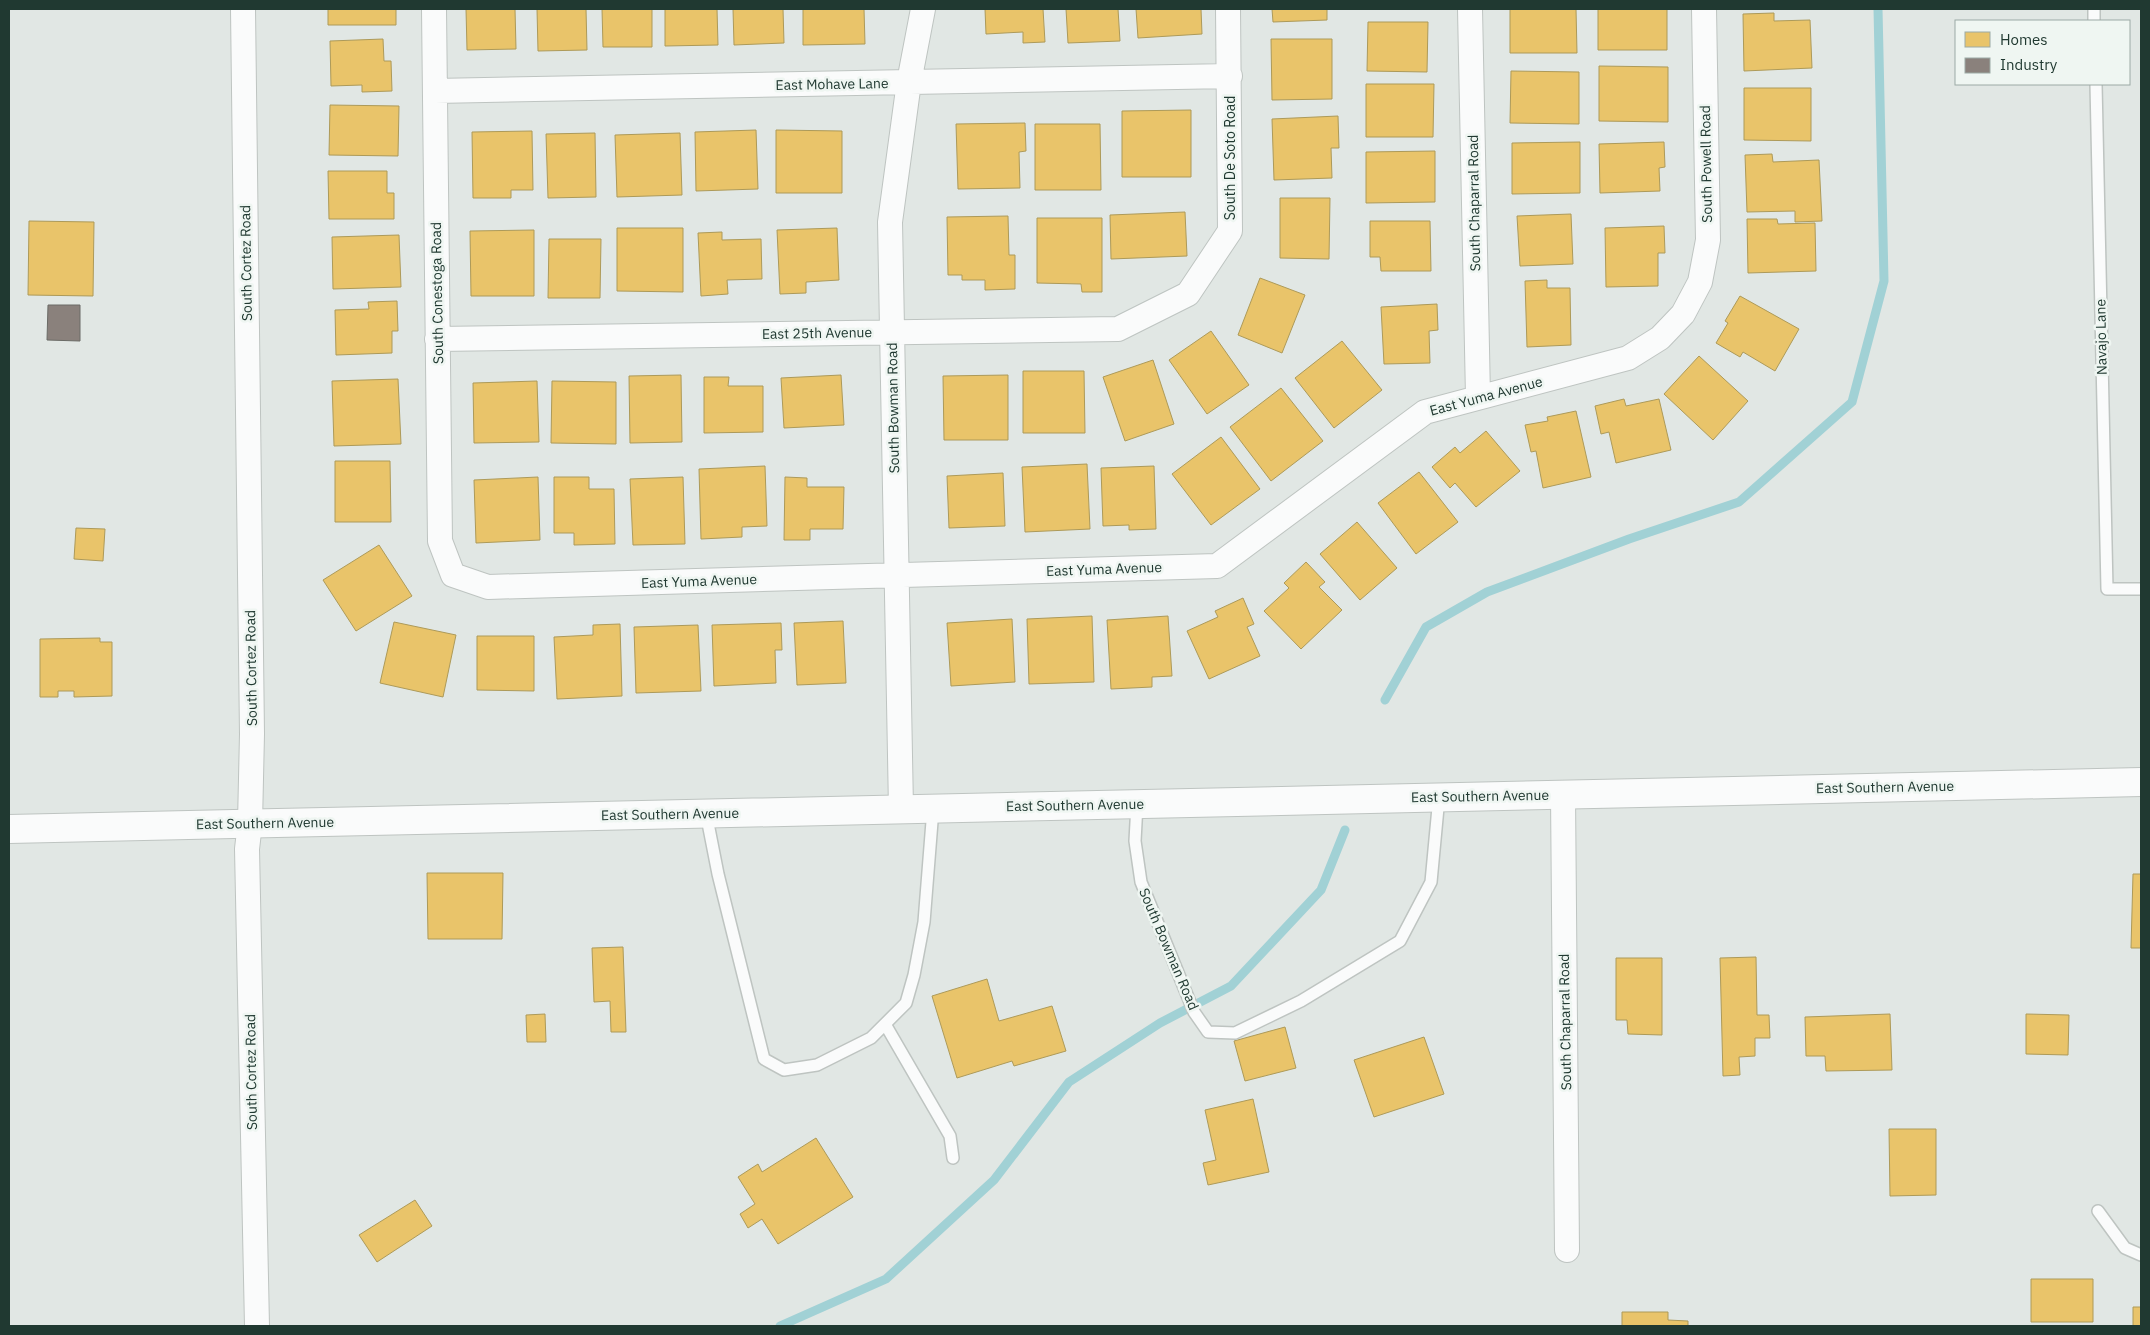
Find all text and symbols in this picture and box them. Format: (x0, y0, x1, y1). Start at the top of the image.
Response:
legend (1955, 20, 2130, 85)
text: Homes (2000, 30, 2048, 49)
text: Industry (2000, 55, 2058, 74)
street label: East Mohave Lane (775, 74, 889, 94)
street label: South De Soto Road (1221, 96, 1239, 220)
street label: South Powell Road (1696, 105, 1716, 223)
street label: South Chaparral Road (1464, 134, 1484, 272)
street label: South Cortez Road (236, 205, 256, 321)
street label: South Conestoga Road (427, 222, 447, 364)
street label: Navajo Lane (2091, 298, 2111, 375)
street label: East 25th Avenue (762, 323, 873, 343)
street label: South Bowman Road (883, 342, 903, 474)
street label: East Yuma Avenue (1428, 372, 1545, 420)
street label: East Yuma Avenue (1046, 558, 1163, 580)
street label: East Yuma Avenue (641, 570, 758, 592)
street label: South Cortez Road (241, 610, 261, 726)
street label: East Southern Avenue (1816, 777, 1955, 797)
street label: East Southern Avenue (1411, 786, 1550, 806)
street label: East Southern Avenue (1006, 795, 1145, 815)
street label: East Southern Avenue (601, 804, 740, 824)
street label: East Southern Avenue (196, 813, 335, 833)
street label: South Bowman Road (1135, 885, 1203, 1013)
street label: South Chaparral Road (1555, 953, 1575, 1091)
street label: South Cortez Road (241, 1014, 261, 1130)

